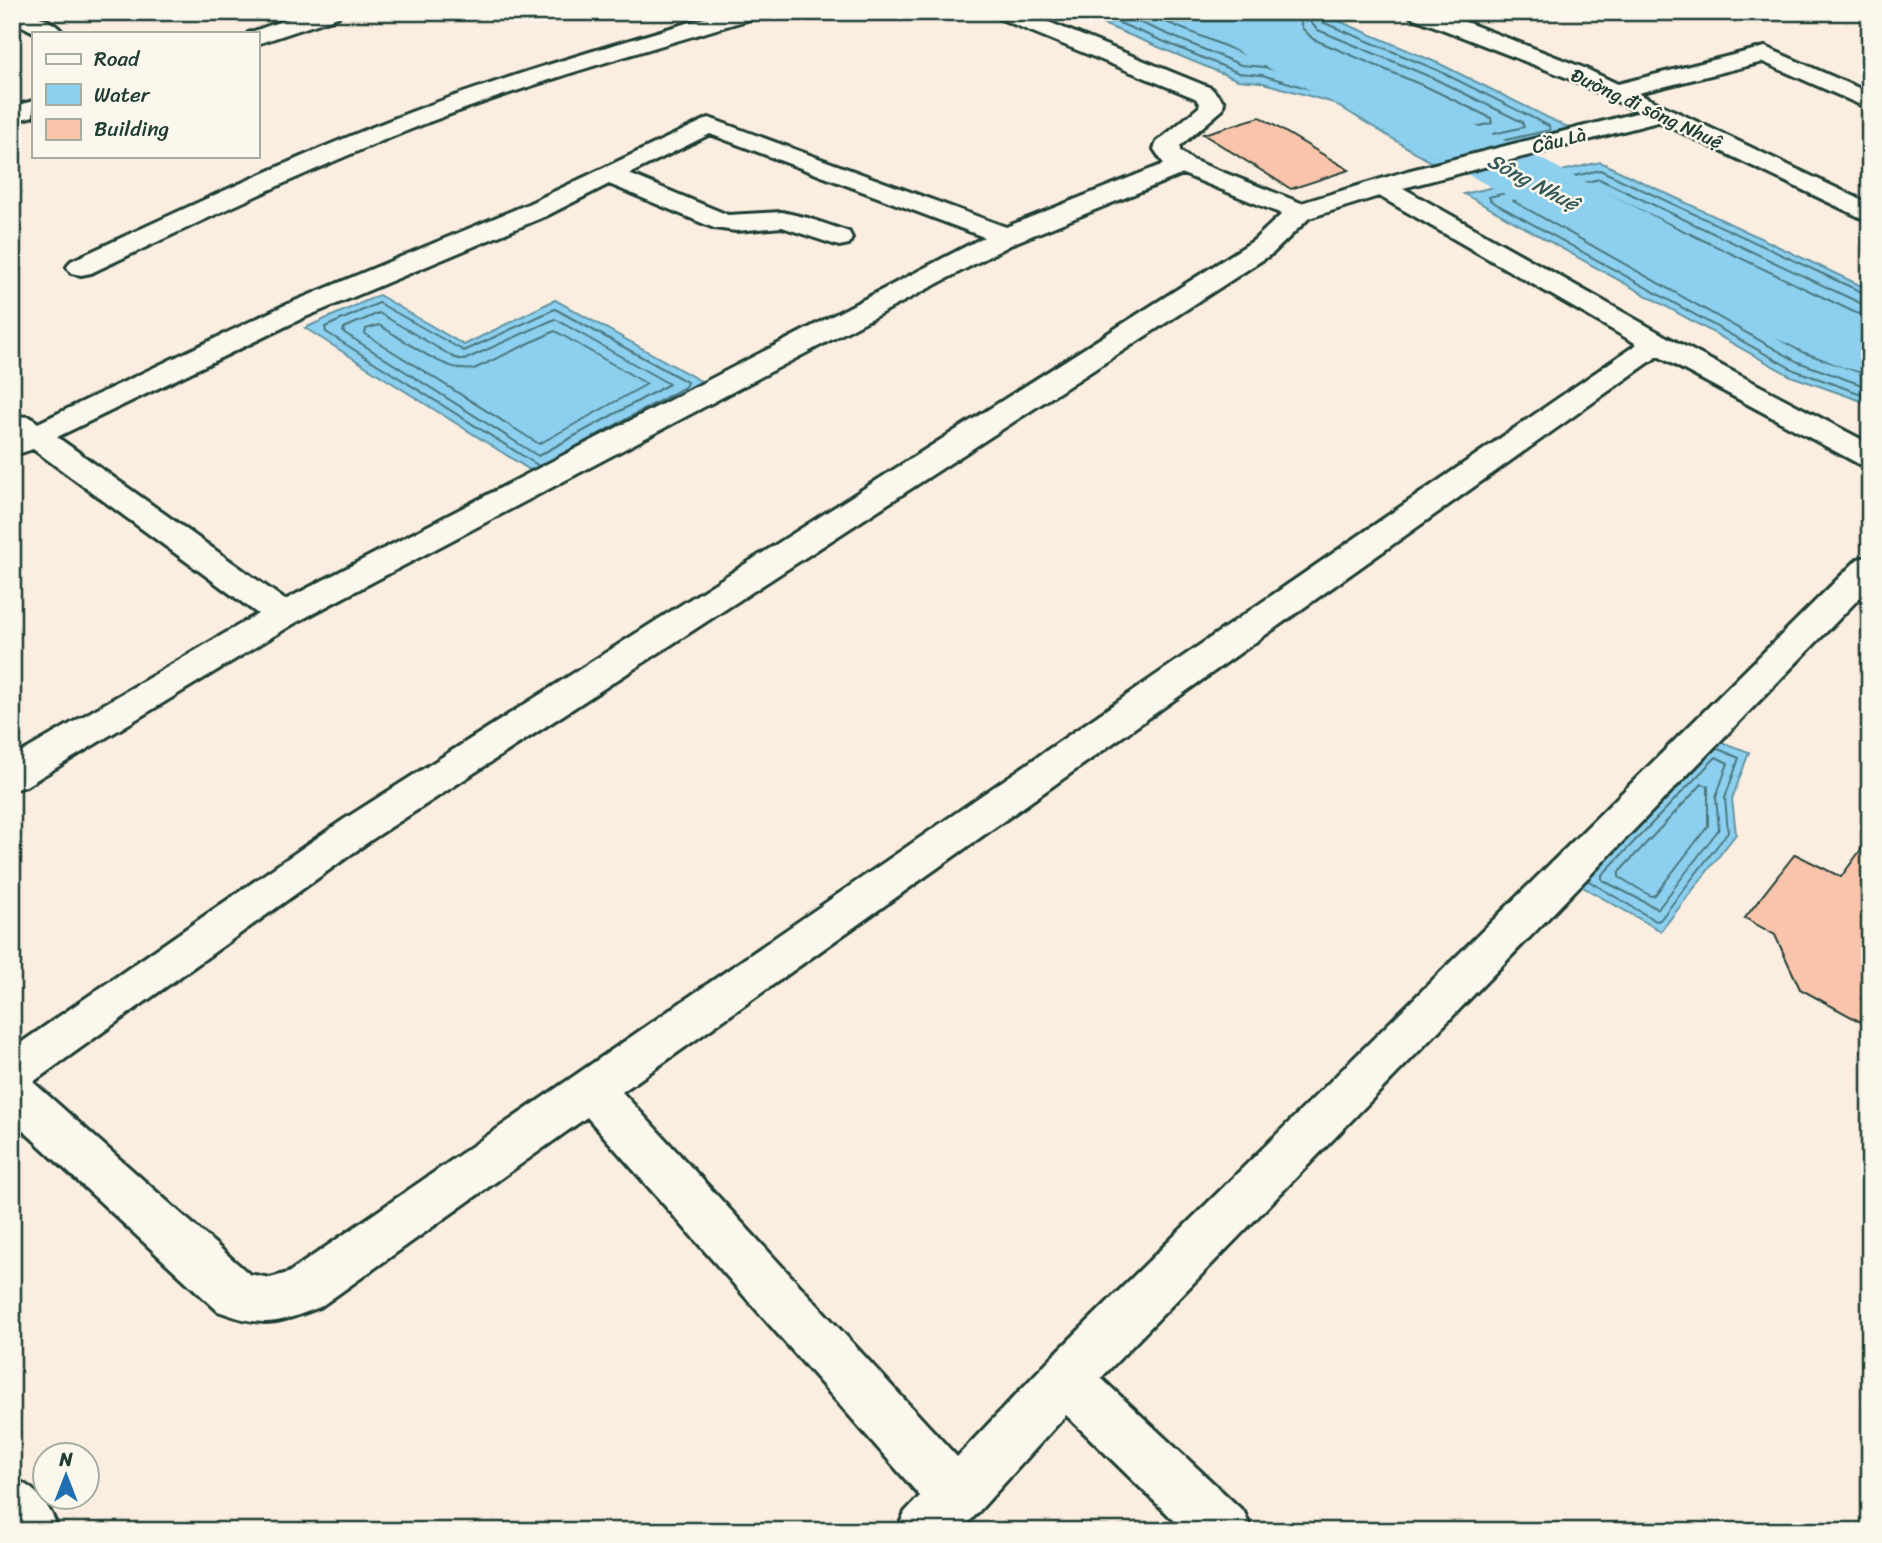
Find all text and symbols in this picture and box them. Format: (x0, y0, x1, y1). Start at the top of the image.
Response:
legend (32, 32, 259, 158)
text: Road (94, 40, 141, 78)
street label: Đường đi sông Nhuệ (1565, 59, 1729, 158)
text: Water (94, 76, 151, 114)
text: Building (94, 110, 170, 148)
street label: Cầu Là (1529, 118, 1590, 163)
water label: Sông Nhuệ (1480, 142, 1588, 224)
north arrow (32, 1442, 102, 1512)
text: N (58, 1443, 73, 1476)

